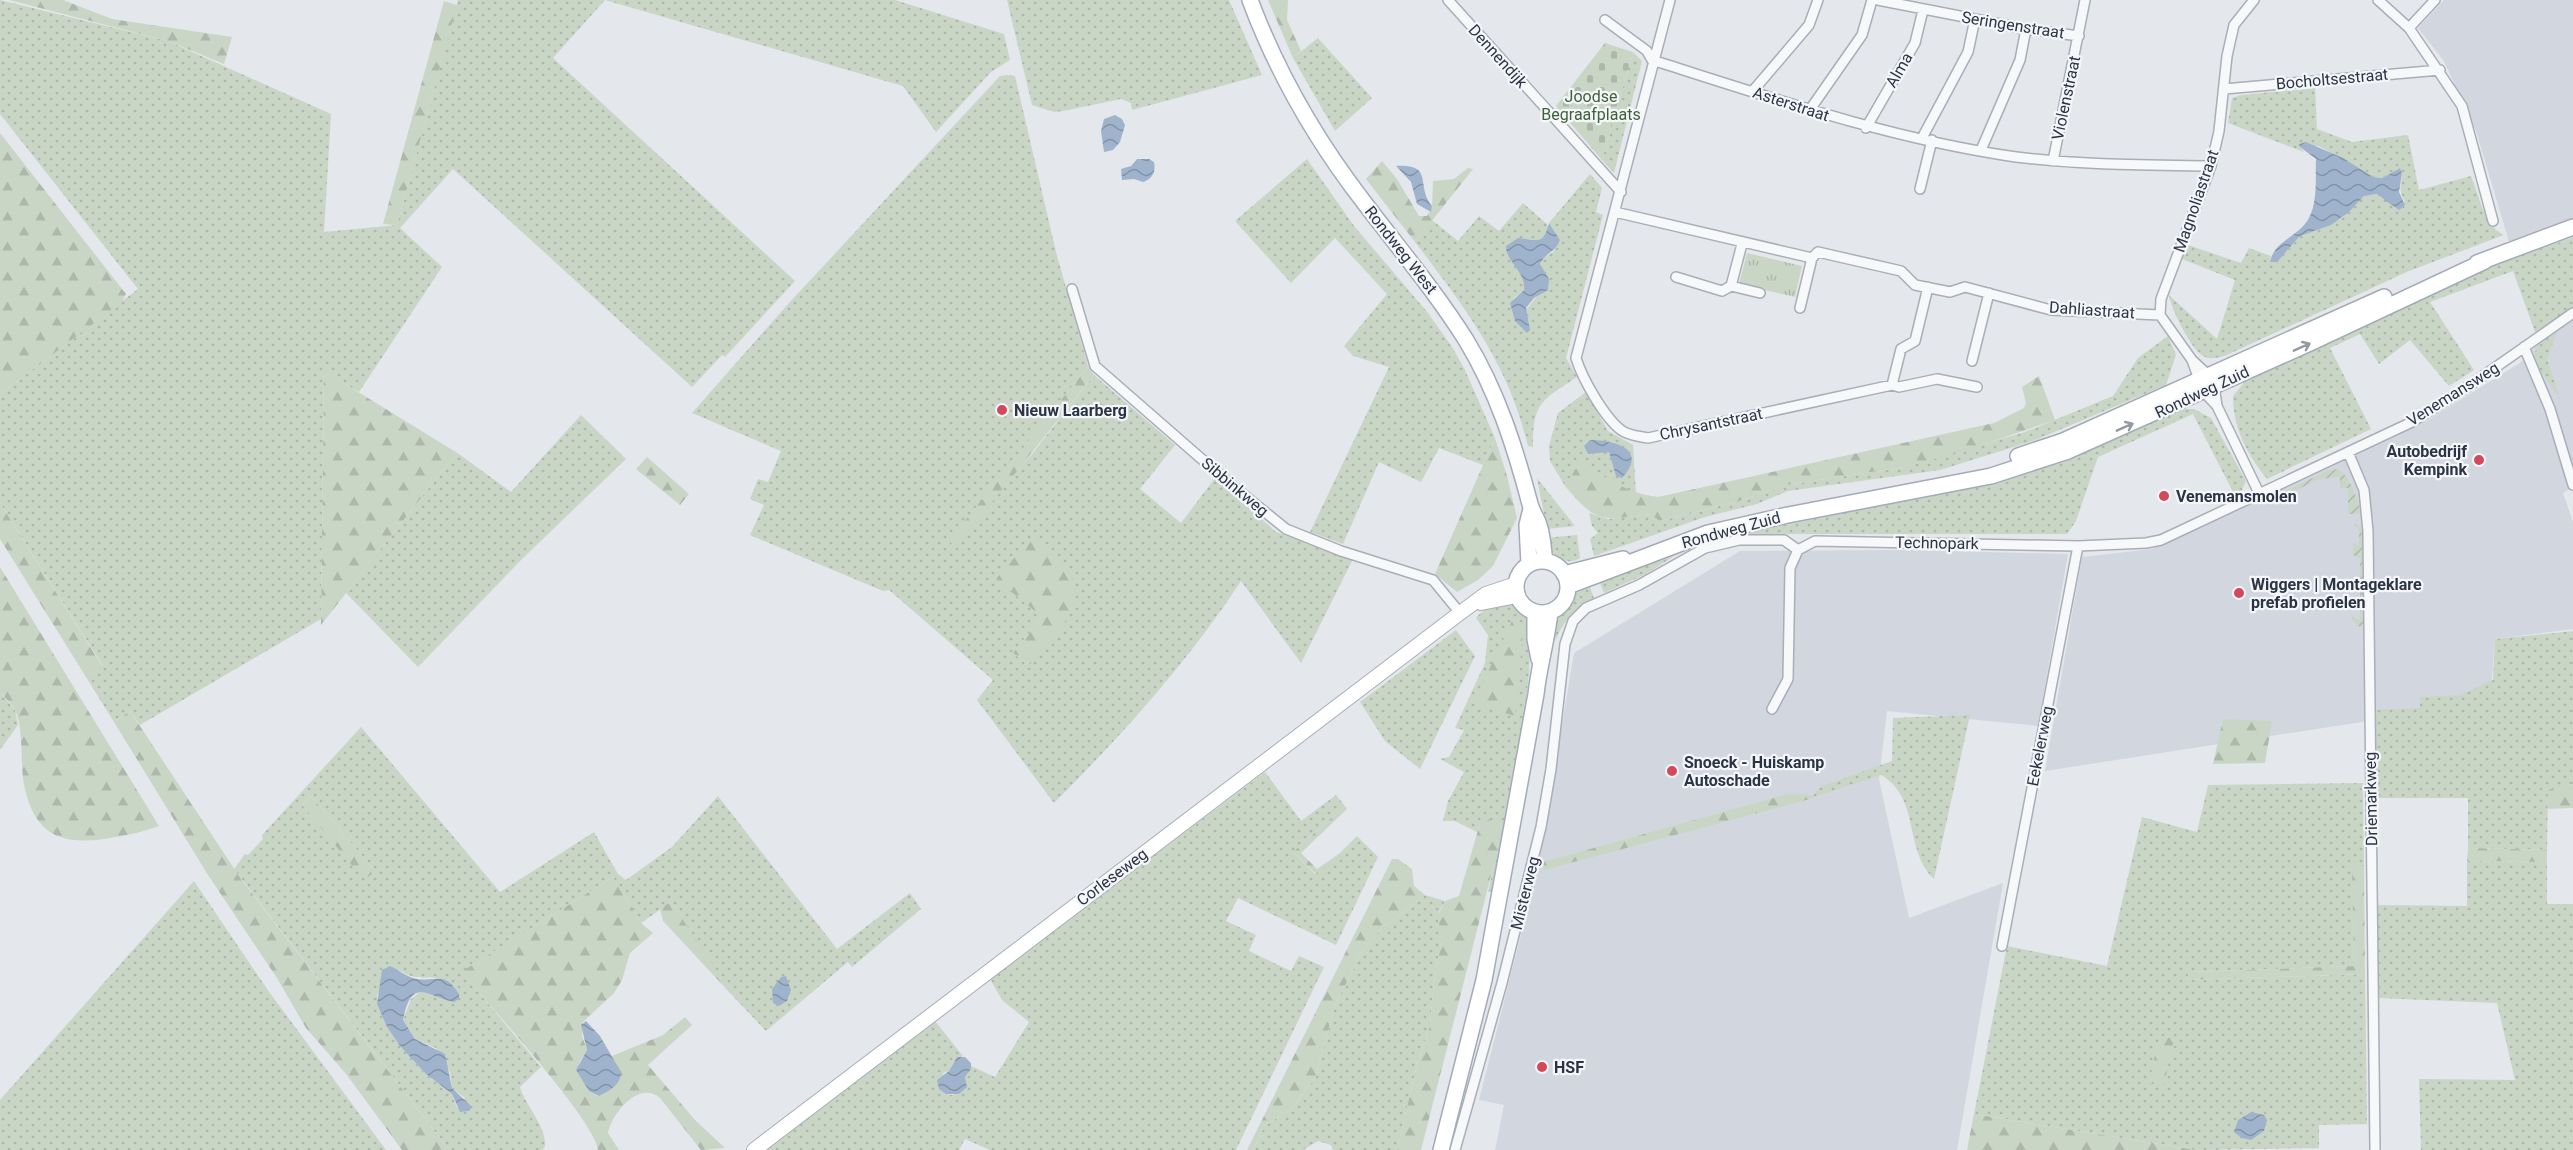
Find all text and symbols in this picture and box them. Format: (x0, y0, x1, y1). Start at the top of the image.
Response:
street label: Seringenstraat (1960, 8, 2066, 42)
street label: Dennendijk (1465, 20, 1532, 92)
street label: Alma (1882, 49, 1916, 91)
street label: Violenstraat (2048, 54, 2084, 142)
street label: Bocholtsestraat (2275, 65, 2389, 93)
street label: Asterstraat (1750, 83, 1832, 125)
park label: Joodse Begraafplaats (1541, 87, 1641, 124)
street label: Magnoliastraat (2170, 147, 2222, 255)
street label: Rondweg West (1361, 202, 1441, 298)
street label: Dahliastraat (2049, 298, 2135, 322)
one-way arrow (2293, 341, 2311, 352)
street label: Venemansweg (2403, 358, 2503, 430)
street label: Rondweg Zuid (2152, 362, 2252, 422)
place label: Nieuw Laarberg (1014, 401, 1127, 420)
marker: Nieuw Laarberg (995, 403, 1009, 417)
street label: Chrysantstraat (1658, 404, 1764, 444)
one-way arrow (2115, 421, 2133, 433)
place label: Autobedrijf Kempink (2387, 442, 2467, 479)
street label: Sibbinkweg (1198, 453, 1272, 521)
marker: Autobedrijf Kempink (2472, 453, 2486, 467)
place label: Venemansmolen (2176, 487, 2297, 506)
marker: Venemansmolen (2157, 489, 2171, 503)
street label: Rondweg Zuid (1680, 508, 1782, 552)
street label: Technopark (1895, 533, 1980, 553)
place label: Wiggers | Montageklare prefab profielen (2251, 575, 2422, 612)
marker: Wiggers | Montageklare prefab profielen (2232, 586, 2246, 600)
street label: Eekelerweg (2023, 704, 2057, 788)
street label: Driemarkweg (2361, 752, 2381, 846)
place label: Snoeck - Huiskamp Autoschade (1684, 753, 1824, 790)
marker: Snoeck - Huiskamp Autoschade (1665, 764, 1679, 778)
street label: Corleseweg (1073, 844, 1151, 910)
street label: Misterweg (1507, 854, 1543, 932)
place label: HSF (1554, 1058, 1584, 1077)
marker: HSF (1535, 1060, 1549, 1074)

